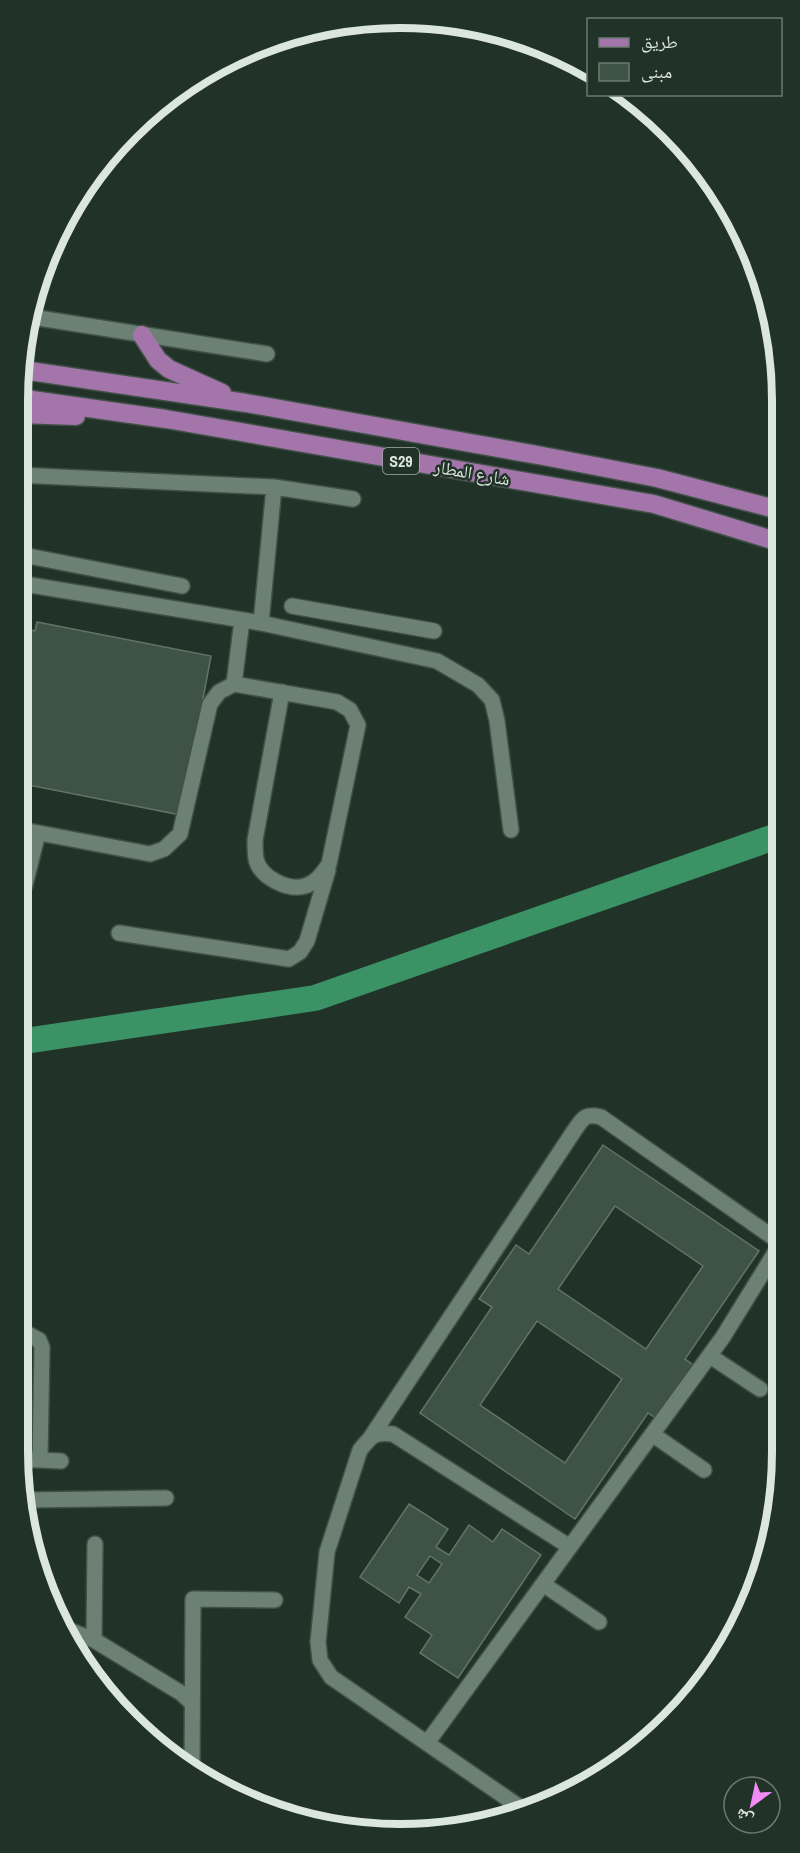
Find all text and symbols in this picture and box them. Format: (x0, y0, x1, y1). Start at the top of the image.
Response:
legend (587, 18, 782, 96)
text: طريق (641, 29, 678, 54)
text: مبنى (641, 59, 672, 84)
road number: S29 (383, 448, 419, 474)
street label: شارع المطار (431, 453, 512, 491)
north arrow (722, 1775, 782, 1835)
text: ش (731, 1804, 757, 1831)

